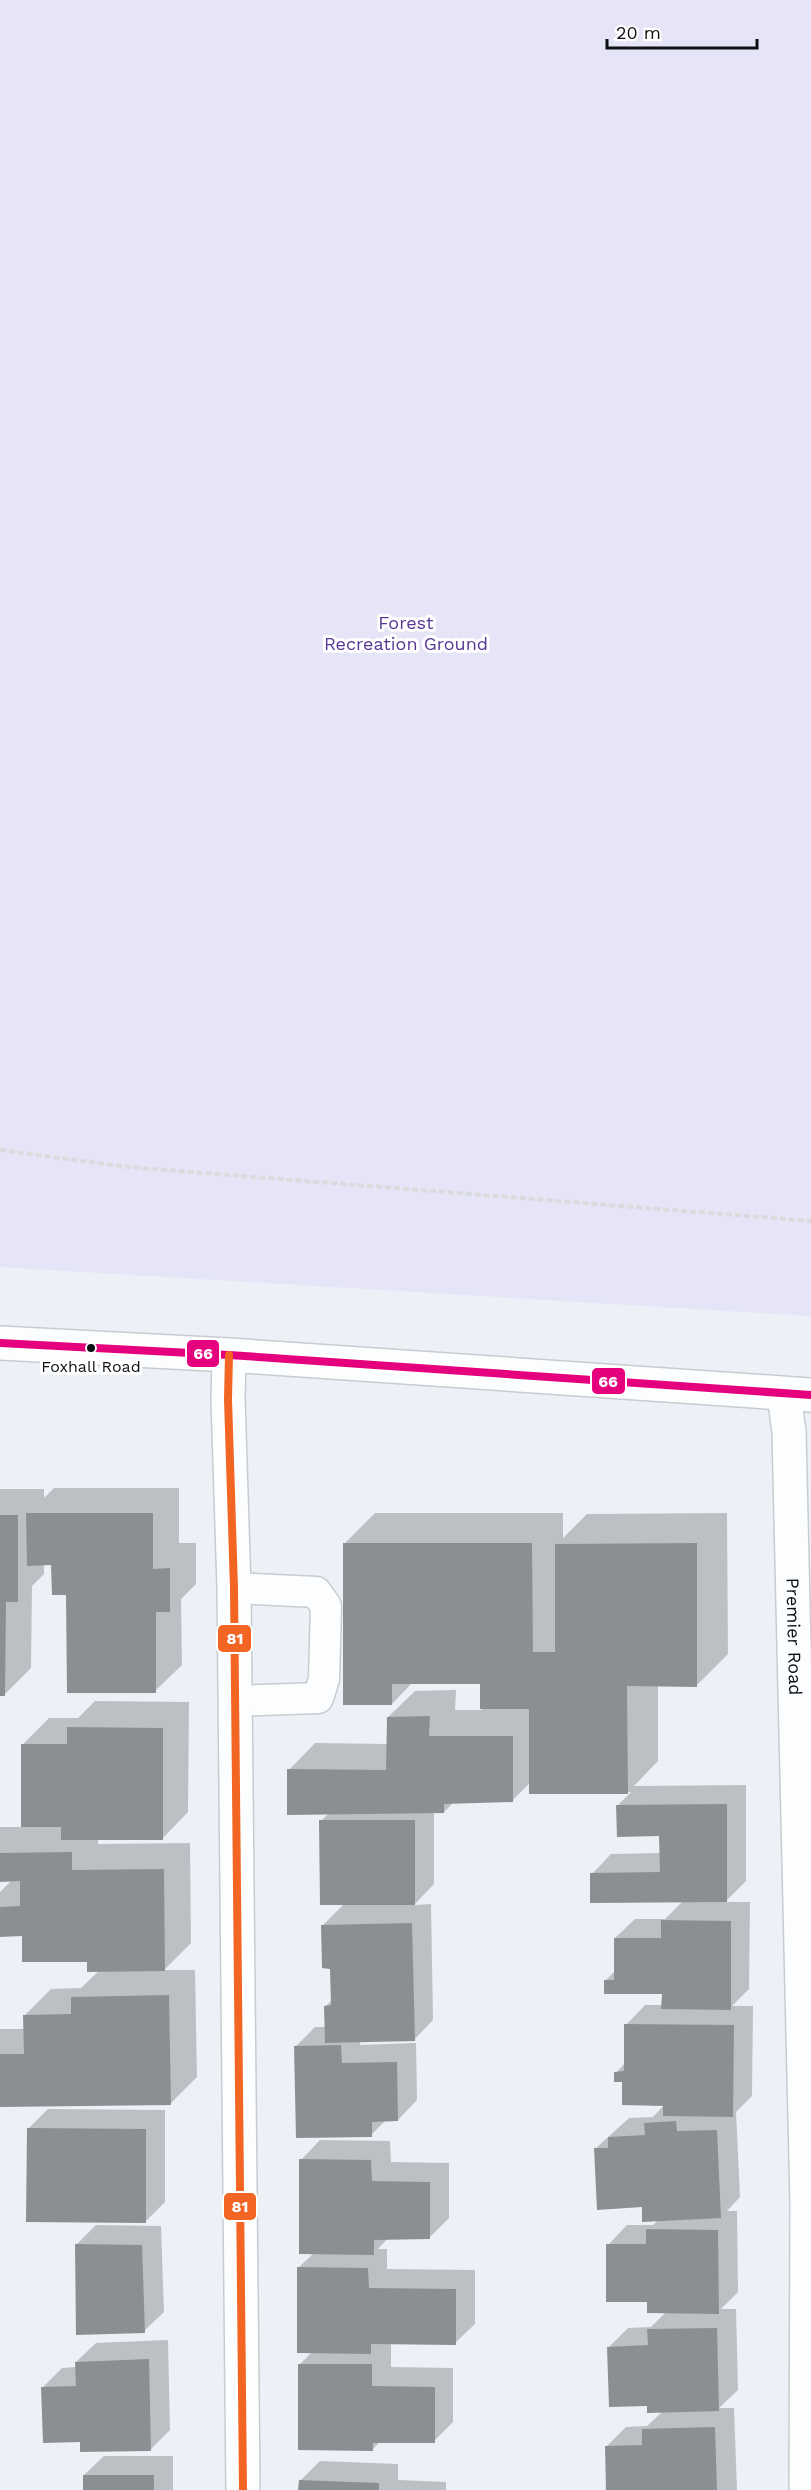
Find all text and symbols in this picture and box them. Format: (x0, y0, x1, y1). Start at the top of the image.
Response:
scale bar (607, 12, 757, 50)
text: 20 m (616, 22, 661, 43)
park label: Forest Recreation Ground (324, 612, 488, 654)
line badge: 66 (186, 1339, 220, 1368)
marker: Foxhall Road (85, 1342, 97, 1354)
text: 66 (193, 1344, 213, 1363)
place label: Foxhall Road (41, 1357, 141, 1376)
line badge: 66 (591, 1367, 626, 1395)
text: 66 (598, 1372, 618, 1391)
street label: Premier Road (782, 1577, 806, 1696)
line badge: 81 (217, 1624, 252, 1653)
text: 81 (227, 1629, 243, 1648)
line badge: 81 (223, 2192, 257, 2221)
text: 81 (232, 2197, 248, 2216)

